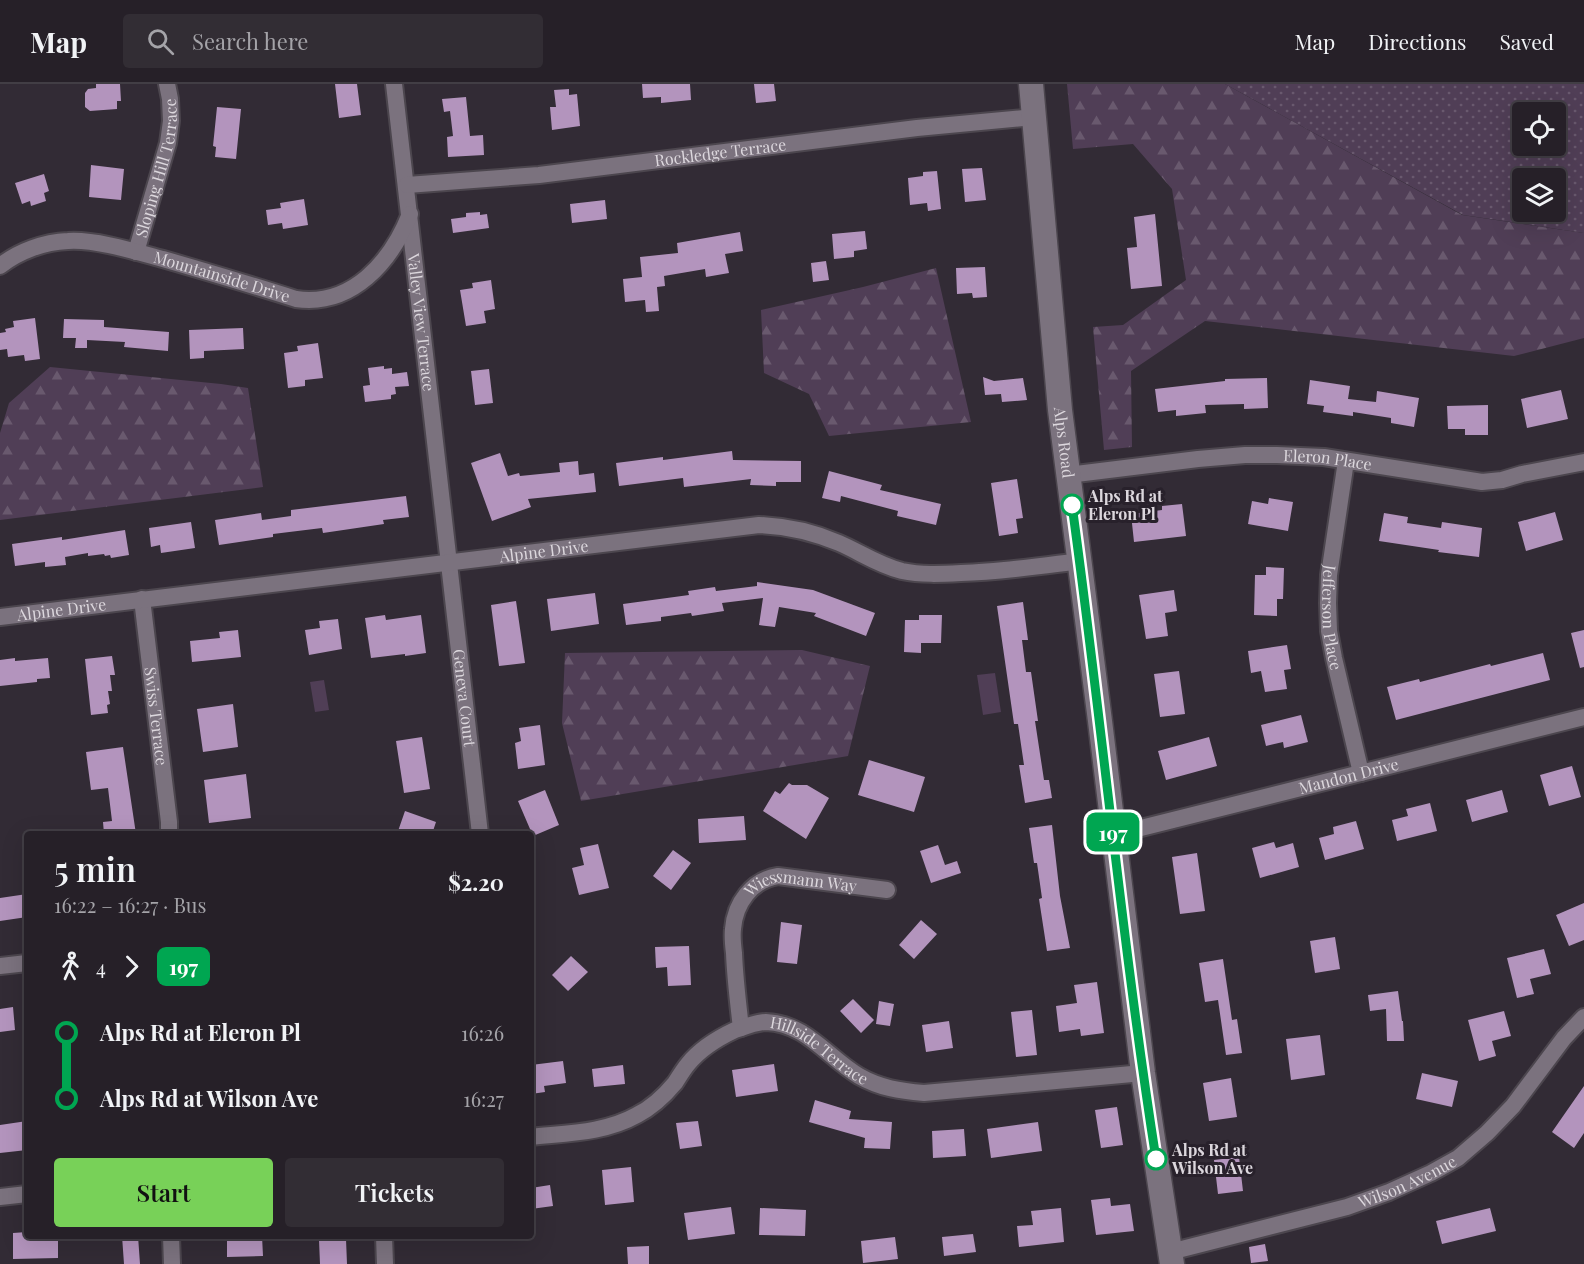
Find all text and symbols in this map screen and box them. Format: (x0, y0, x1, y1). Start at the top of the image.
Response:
search box (123, 14, 543, 68)
text: Map (30, 23, 87, 60)
icon: search (144, 25, 177, 58)
text: Search here (192, 26, 308, 56)
text: Map (1294, 27, 1335, 55)
text: Directions (1368, 27, 1466, 55)
text: Saved (1499, 27, 1554, 55)
street label: Sloping Hill Terrace (130, 98, 181, 240)
map controls (1512, 102, 1566, 222)
button: locate (1512, 102, 1566, 156)
street label: Rockledge Terrace (653, 133, 787, 171)
button: layers (1512, 168, 1566, 222)
street label: Mountainside Drive (151, 246, 293, 307)
street label: Valley View Terrace (403, 251, 440, 392)
street label: Alps Road (1050, 405, 1080, 479)
street label: Eleron Place (1283, 444, 1373, 474)
place label: Alps Rd at Eleron Pl (1087, 485, 1163, 524)
marker: Alps Rd at Eleron Pl (1061, 494, 1083, 516)
street label: Alpine Drive (497, 535, 590, 566)
street label: Jefferson Place (1318, 563, 1347, 672)
street label: Alpine Drive (15, 593, 107, 625)
street label: Geneva Court (449, 648, 481, 748)
street label: Swiss Terrace (140, 666, 173, 767)
street label: Mandon Drive (1296, 753, 1401, 798)
line badge: 197 (1078, 812, 1148, 852)
text: 197 (1098, 818, 1128, 846)
text: 5 min (54, 846, 136, 890)
street label: Wiessmann Way (739, 865, 858, 901)
text: $2.20 (448, 867, 504, 897)
text: 16:22 – 16:27 · Bus (54, 891, 206, 918)
icon: walk (54, 950, 87, 983)
icon: forward (115, 950, 148, 983)
text: 197 (169, 952, 198, 980)
text: 4 (96, 953, 106, 980)
street label: Hillside Terrace (769, 1011, 872, 1089)
text: Alps Rd at Eleron Pl (100, 1017, 301, 1047)
text: 16:26 (461, 1019, 504, 1046)
text: Alps Rd at Wilson Ave (100, 1083, 318, 1113)
text: 16:27 (463, 1085, 504, 1112)
place label: Alps Rd at Wilson Ave (1171, 1139, 1253, 1178)
marker: Alps Rd at Wilson Ave (1145, 1148, 1167, 1170)
street label: Wilson Avenue (1354, 1150, 1460, 1212)
button: Start (54, 1158, 273, 1227)
button: Tickets (285, 1158, 504, 1227)

